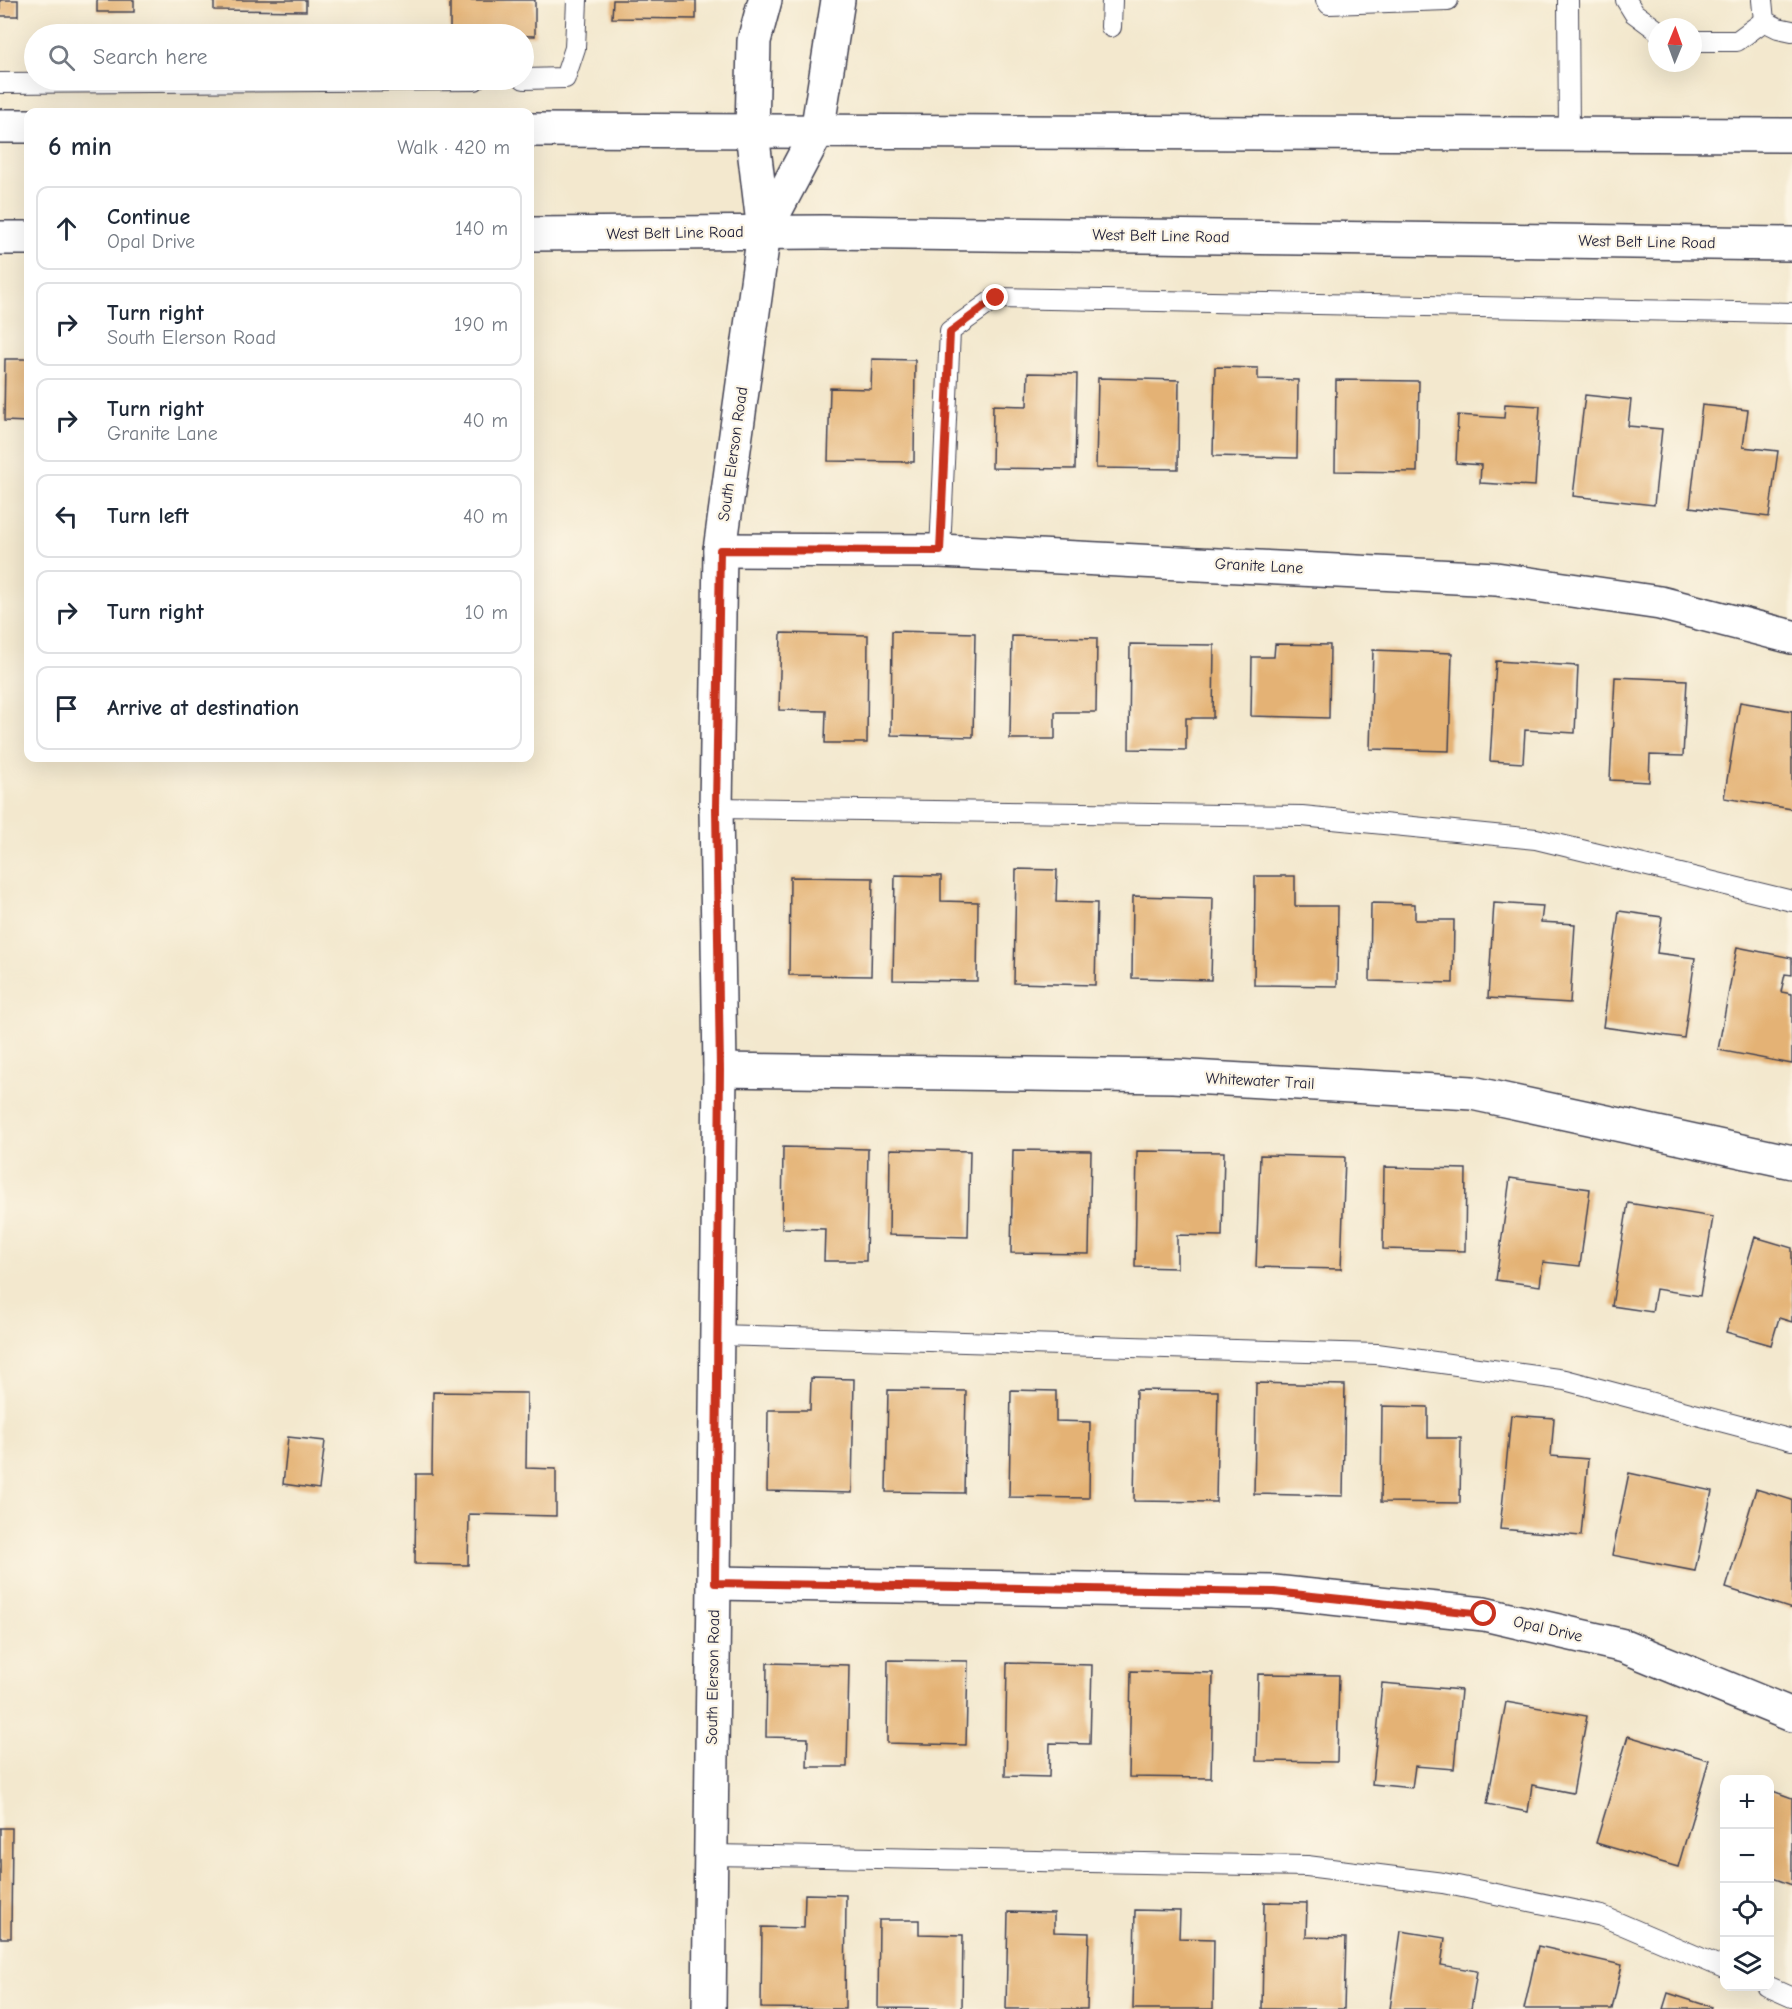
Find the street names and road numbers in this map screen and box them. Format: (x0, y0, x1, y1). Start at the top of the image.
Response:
street label: West Belt Line Road (606, 223, 744, 243)
street label: West Belt Line Road (1092, 226, 1230, 246)
street label: West Belt Line Road (1578, 232, 1716, 252)
street label: South Elerson Road (715, 386, 751, 522)
street label: Granite Lane (1214, 555, 1304, 577)
street label: Whitewater Trail (1205, 1069, 1315, 1093)
street label: South Elerson Road (703, 1609, 723, 1745)
street label: Opal Drive (1512, 1612, 1584, 1646)

